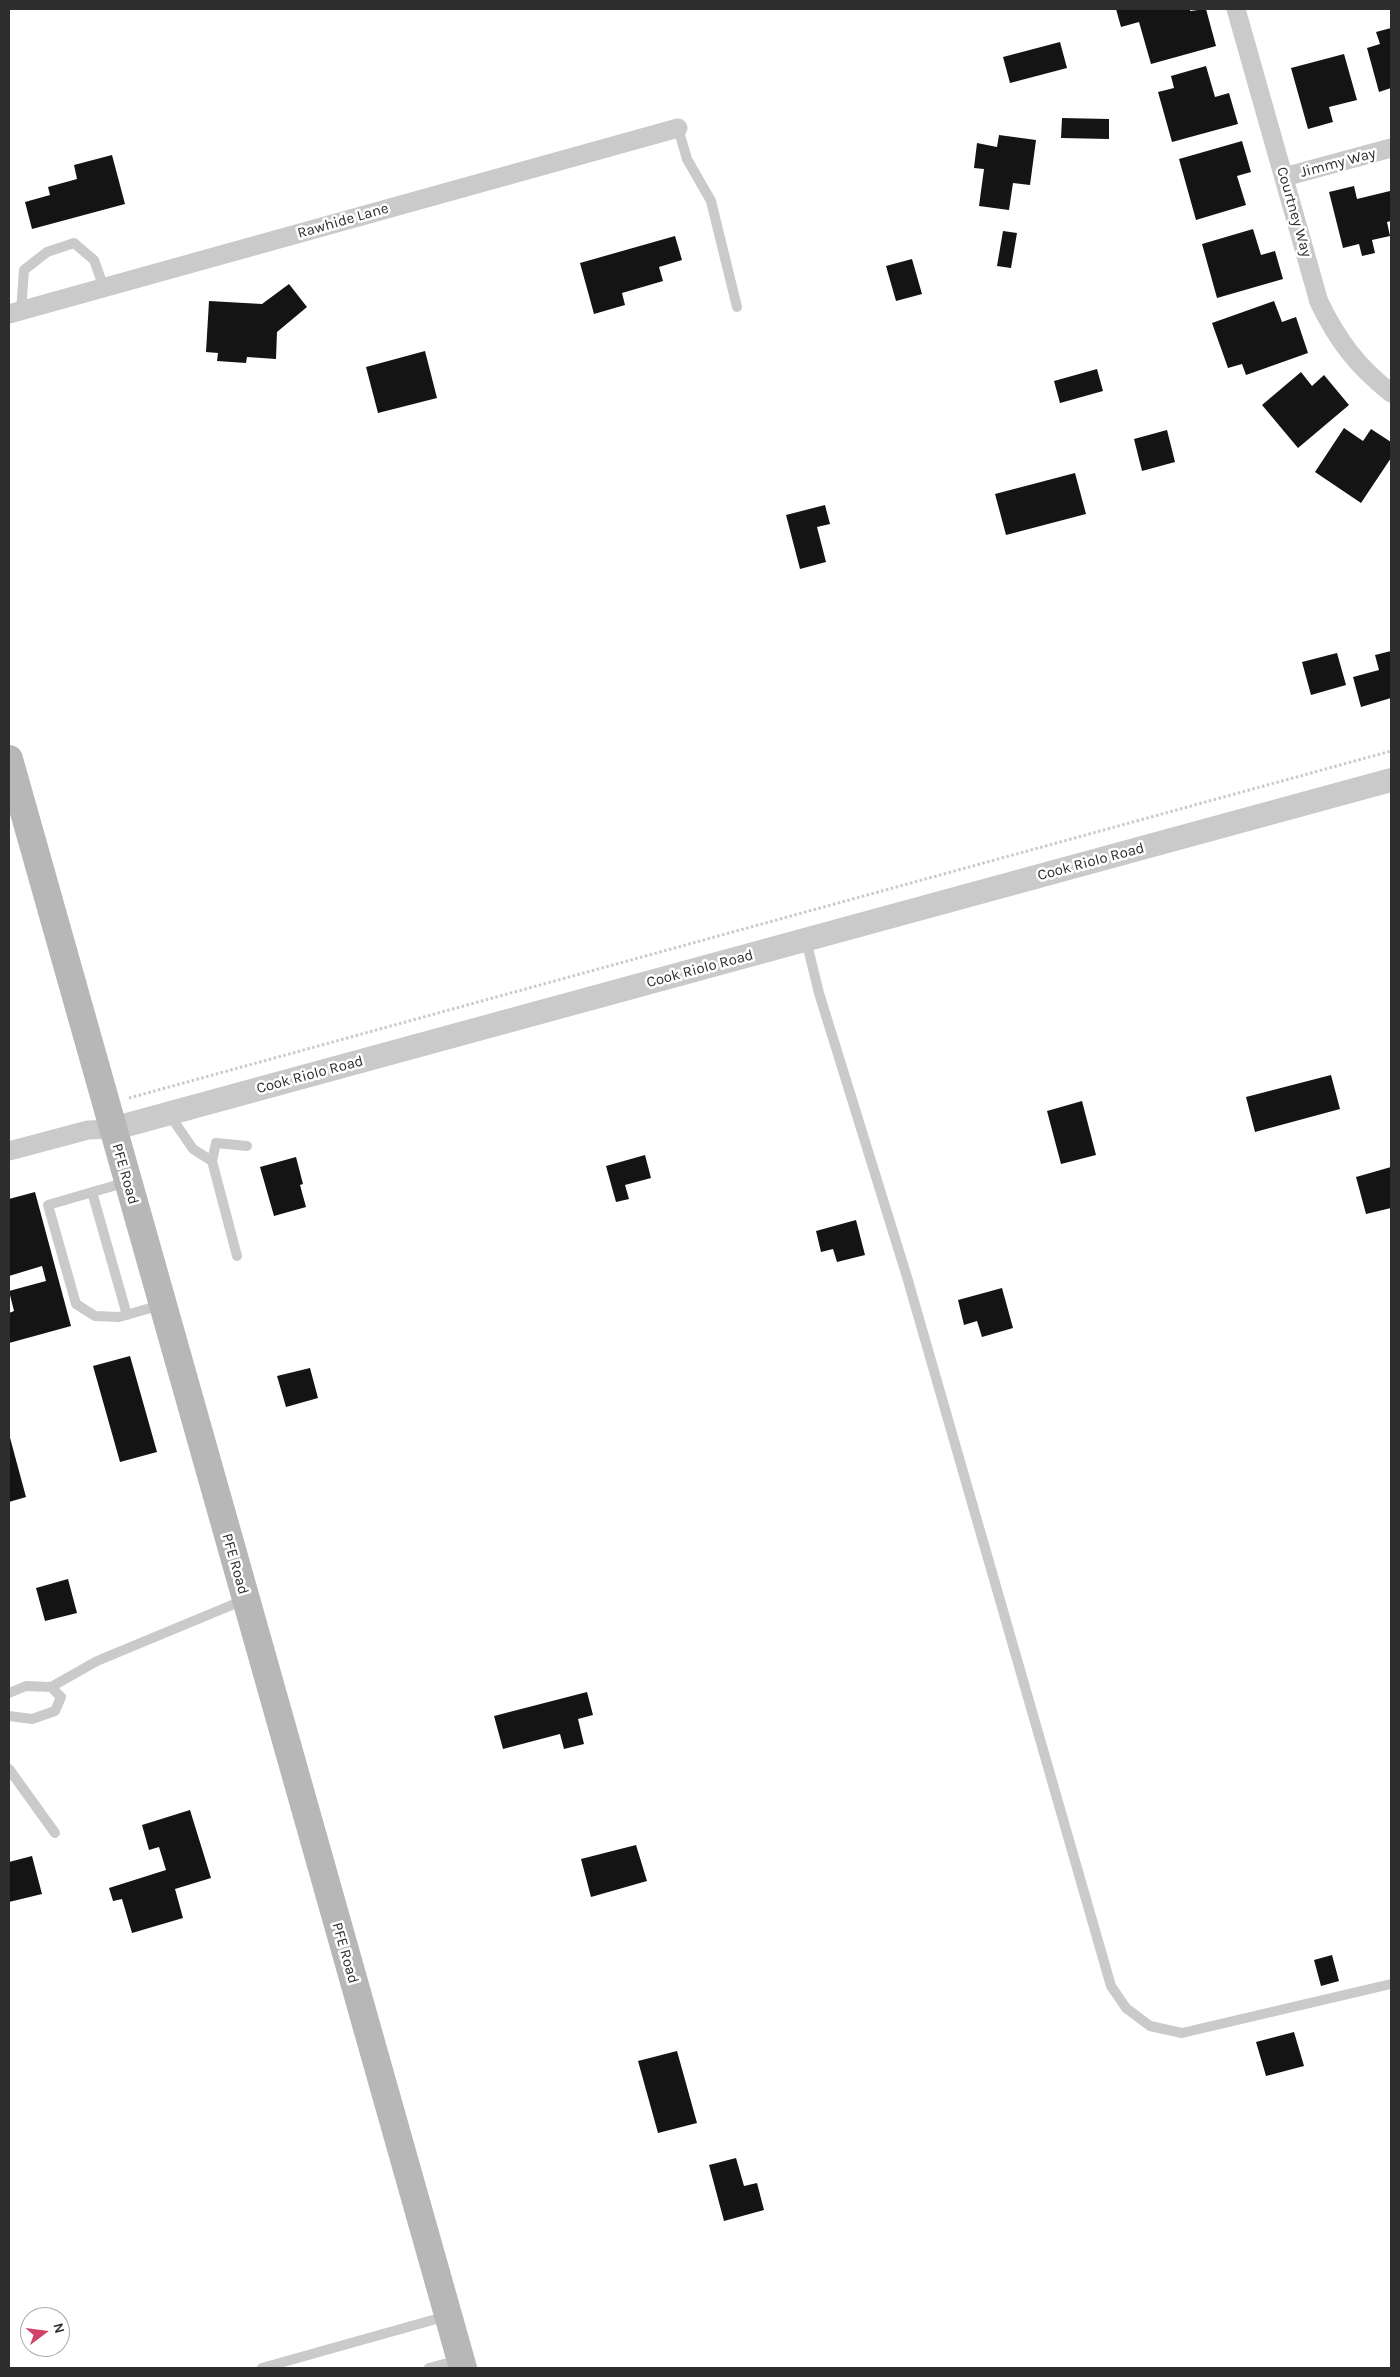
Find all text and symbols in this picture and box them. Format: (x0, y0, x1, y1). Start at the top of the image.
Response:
street label: Jimmy Way (1298, 144, 1378, 182)
street label: Courtney Way (1273, 165, 1315, 259)
street label: Rawhide Lane (295, 199, 391, 243)
street label: Cook Riolo Road (1036, 839, 1146, 885)
street label: Cook Riolo Road (645, 946, 755, 992)
street label: Cook Riolo Road (255, 1052, 365, 1098)
street label: PFE Road (108, 1141, 142, 1207)
street label: PFE Road (218, 1531, 252, 1597)
street label: PFE Road (328, 1920, 362, 1986)
north arrow (20, 2307, 70, 2357)
text: N (49, 2321, 69, 2335)

